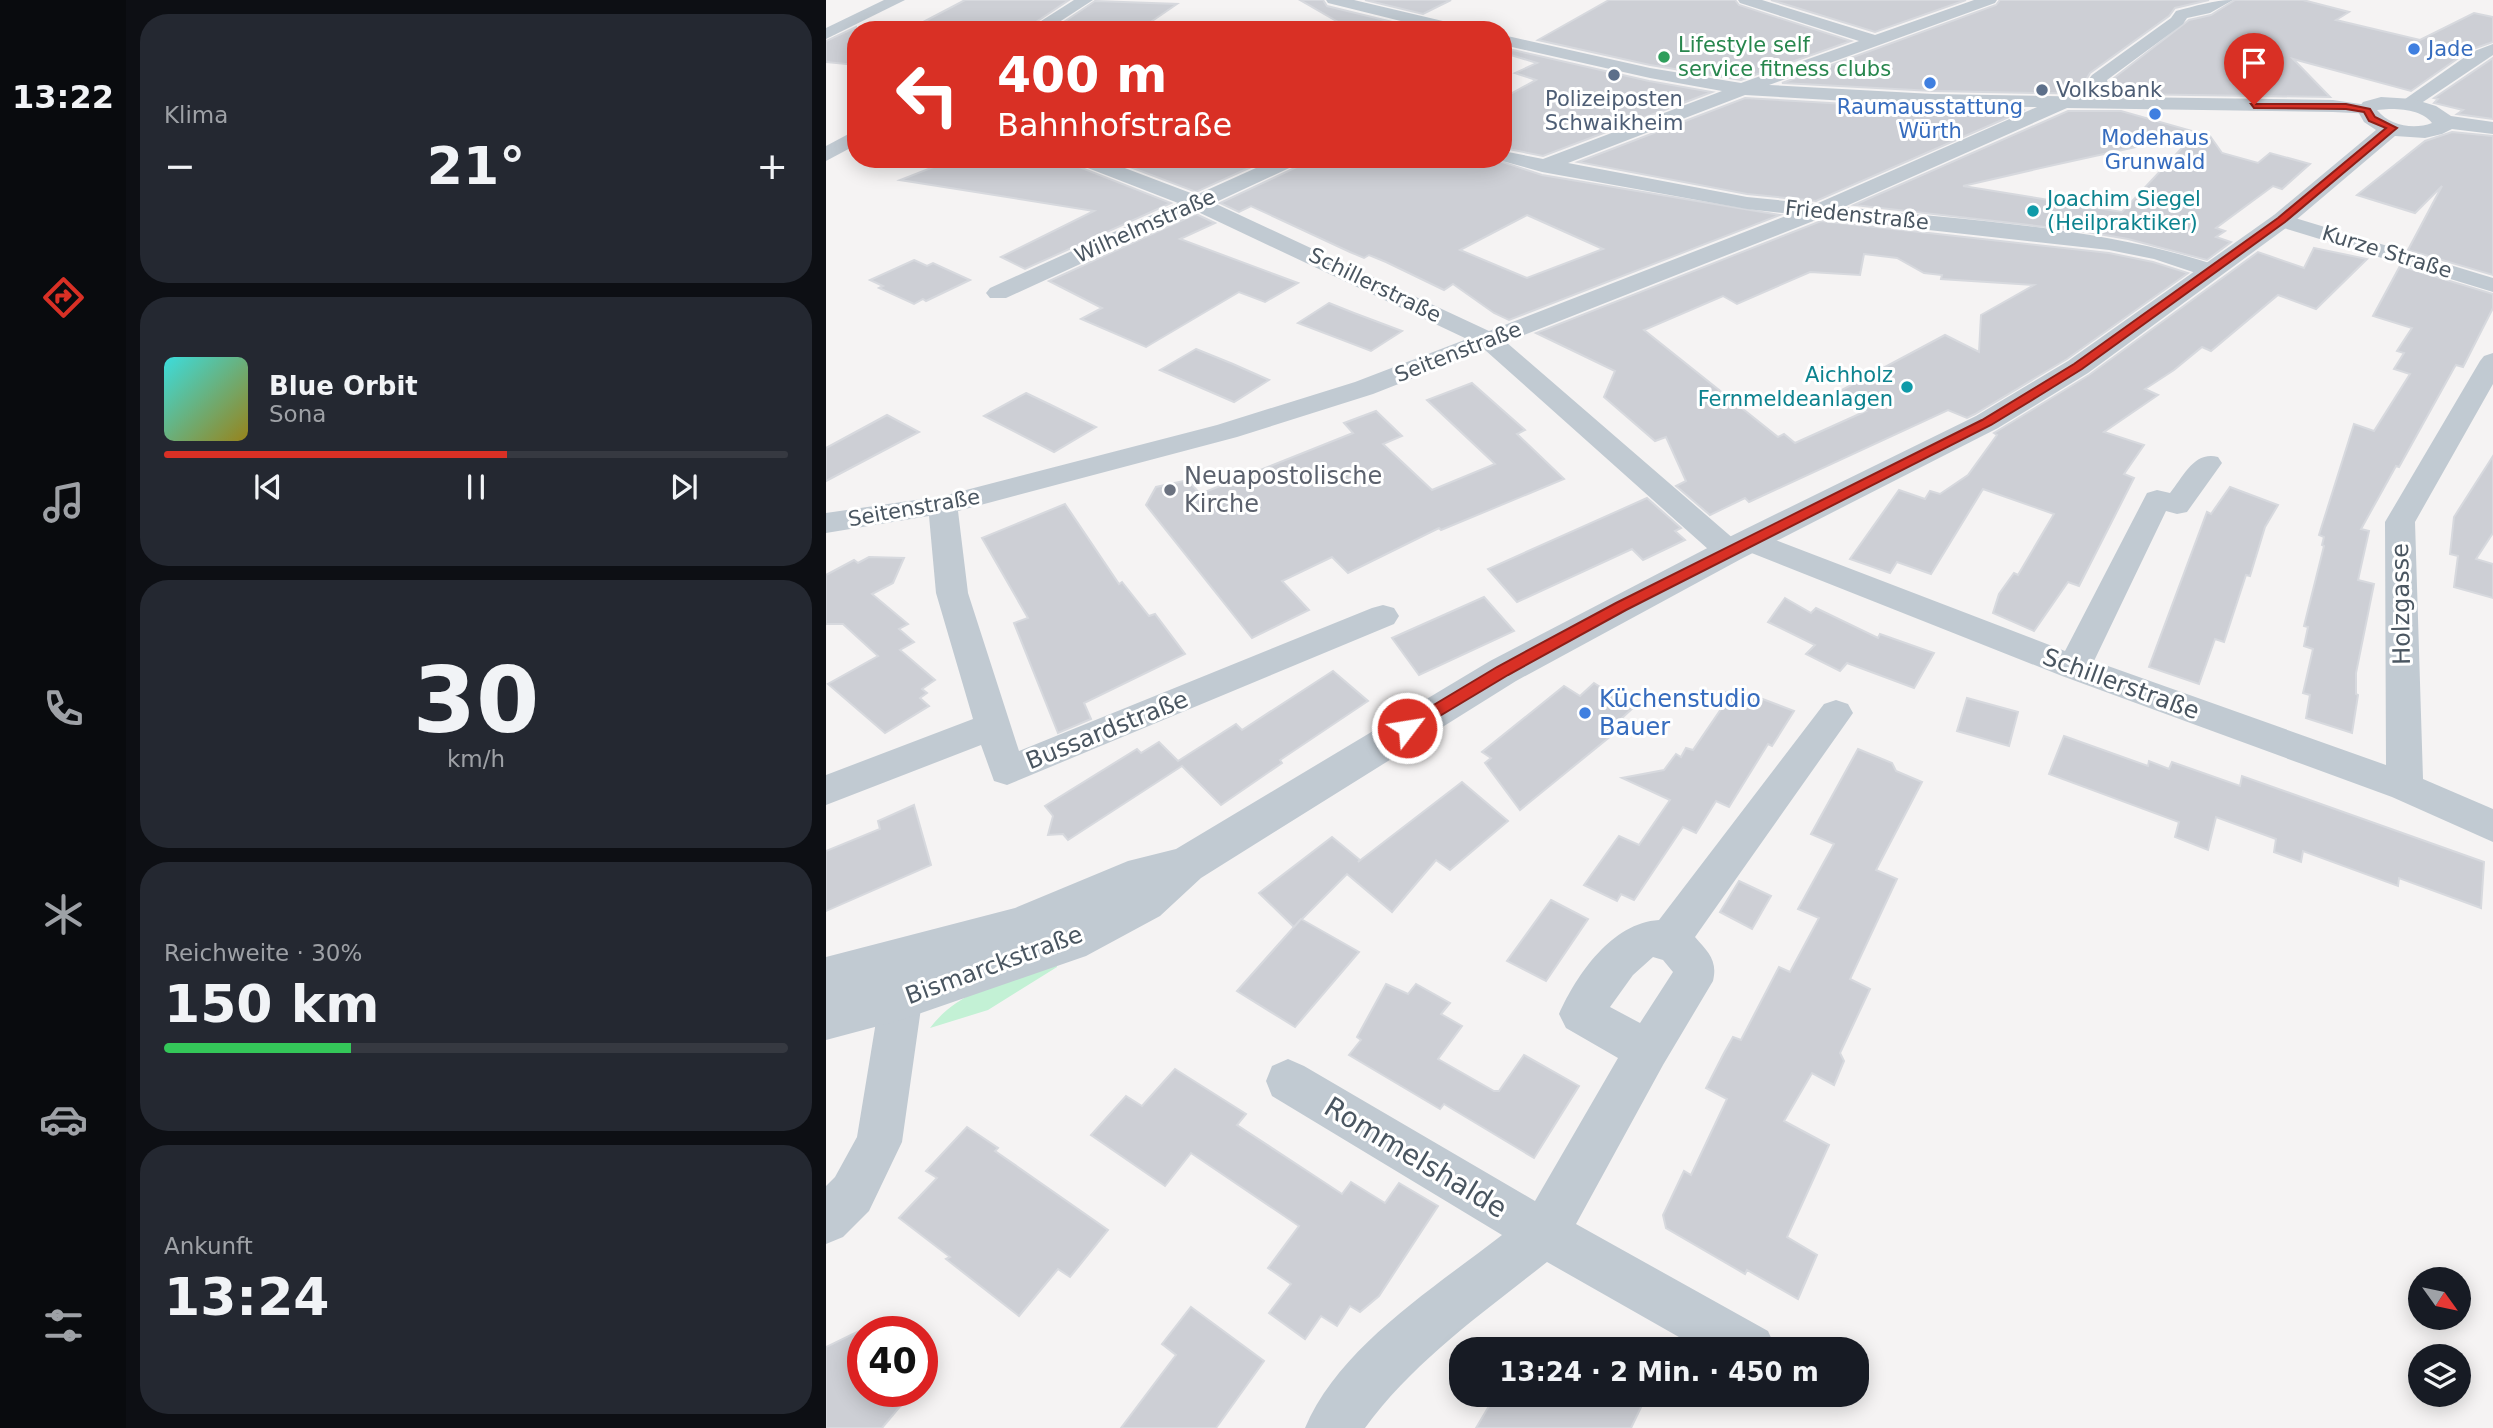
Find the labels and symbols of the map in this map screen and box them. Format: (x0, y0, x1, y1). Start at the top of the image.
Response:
place label: Lifestyle self service fitness clubs (1678, 33, 1891, 81)
pin (2224, 33, 2284, 105)
place label: Jade (2426, 37, 2473, 61)
marker: Jade (2406, 41, 2422, 57)
marker: Lifestyle self service fitness clubs (1656, 49, 1672, 65)
marker: Polizeiposten Schwaikheim (1606, 67, 1622, 83)
marker: Raumausstattung Würth (1922, 75, 1938, 91)
place label: Volksbank (2056, 78, 2163, 102)
marker: Volksbank (2034, 82, 2050, 98)
place label: Polizeiposten Schwaikheim (1545, 87, 1683, 135)
place label: Raumausstattung Würth (1837, 95, 2023, 143)
marker: Modehaus Grunwald (2147, 106, 2163, 122)
place label: Modehaus Grunwald (2101, 126, 2209, 174)
street label: Wilhelmstraße (1071, 184, 1219, 268)
place label: Joachim Siegel (Heilpraktiker) (2045, 187, 2201, 235)
street label: Friedenstraße (1784, 196, 1930, 234)
marker: Joachim Siegel (Heilpraktiker) (2025, 203, 2041, 219)
street label: Kurze Straße (2319, 221, 2455, 283)
street label: Schillerstraße (1305, 243, 1445, 327)
street label: Seitenstraße (1391, 317, 1525, 387)
place label: Aichholz Fernmeldeanlagen (1698, 363, 1893, 411)
marker: Aichholz Fernmeldeanlagen (1899, 379, 1915, 395)
place label: Neuapostolische Kirche (1184, 462, 1382, 518)
marker: Neuapostolische Kirche (1162, 482, 1178, 498)
street label: Seitenstraße (846, 485, 982, 531)
street label: Holzgasse (2386, 543, 2416, 665)
street label: Schillerstraße (2039, 643, 2203, 725)
street label: Bussardstraße (1022, 685, 1192, 775)
place label: Küchenstudio Bauer (1599, 685, 1761, 741)
position arrow (1370, 691, 1444, 765)
marker: Küchenstudio Bauer (1577, 705, 1593, 721)
street label: Bismarckstraße (902, 920, 1086, 1010)
street label: Rommelshalde (1318, 1090, 1513, 1225)
north arrow (2408, 1267, 2471, 1330)
speed limit sign: 40 (847, 1316, 938, 1407)

